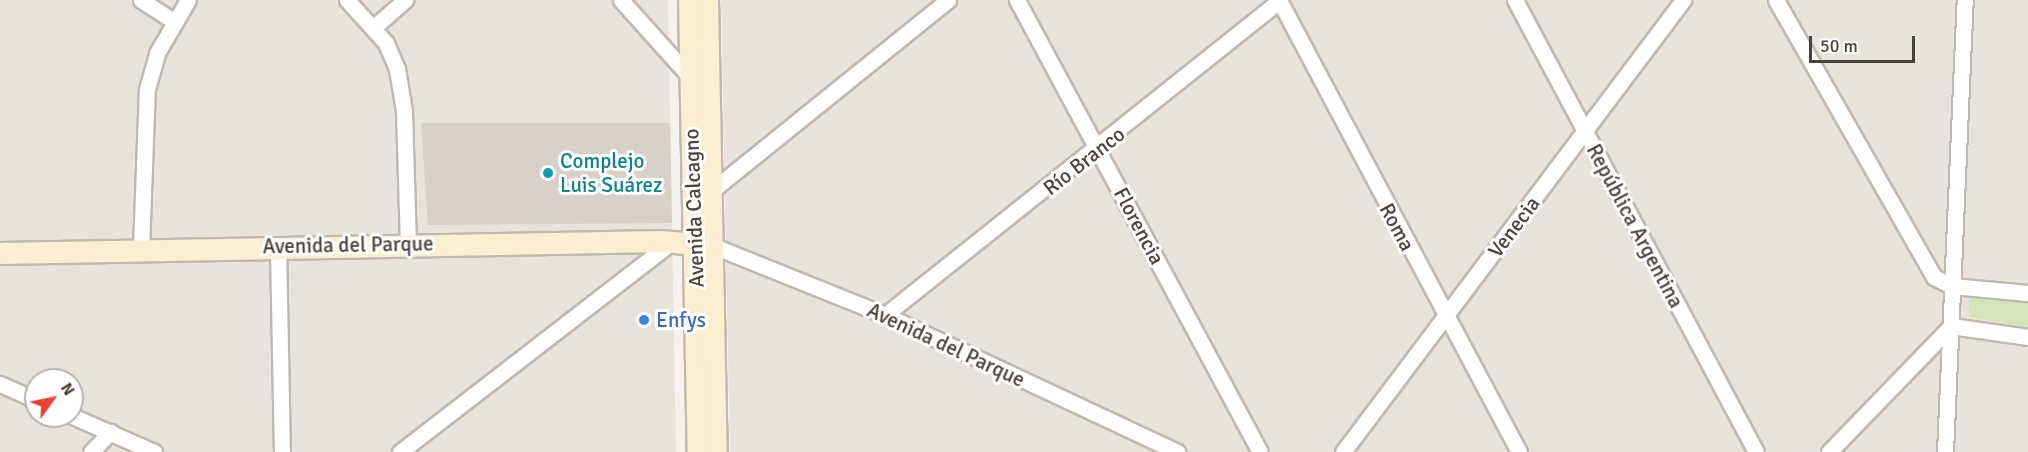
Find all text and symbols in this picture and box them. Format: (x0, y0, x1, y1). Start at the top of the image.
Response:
scale bar (1812, 24, 1918, 62)
text: 50 m (1820, 35, 1858, 57)
street label: Río Branco (1038, 121, 1130, 201)
street label: Avenida Calcagno (679, 128, 709, 288)
street label: República Argentina (1581, 140, 1689, 312)
place label: Complejo Luis Suárez (560, 148, 662, 198)
marker: Complejo Luis Suárez (541, 166, 555, 180)
street label: Florencia (1108, 183, 1170, 269)
street label: Venecia (1483, 191, 1545, 263)
street label: Roma (1374, 199, 1420, 255)
street label: Avenida del Parque (262, 231, 434, 259)
street label: Avenida del Parque (863, 297, 1029, 393)
place label: Enfys (656, 307, 706, 333)
marker: Enfys (637, 313, 651, 327)
north arrow (24, 368, 84, 428)
text: N (56, 379, 79, 399)

